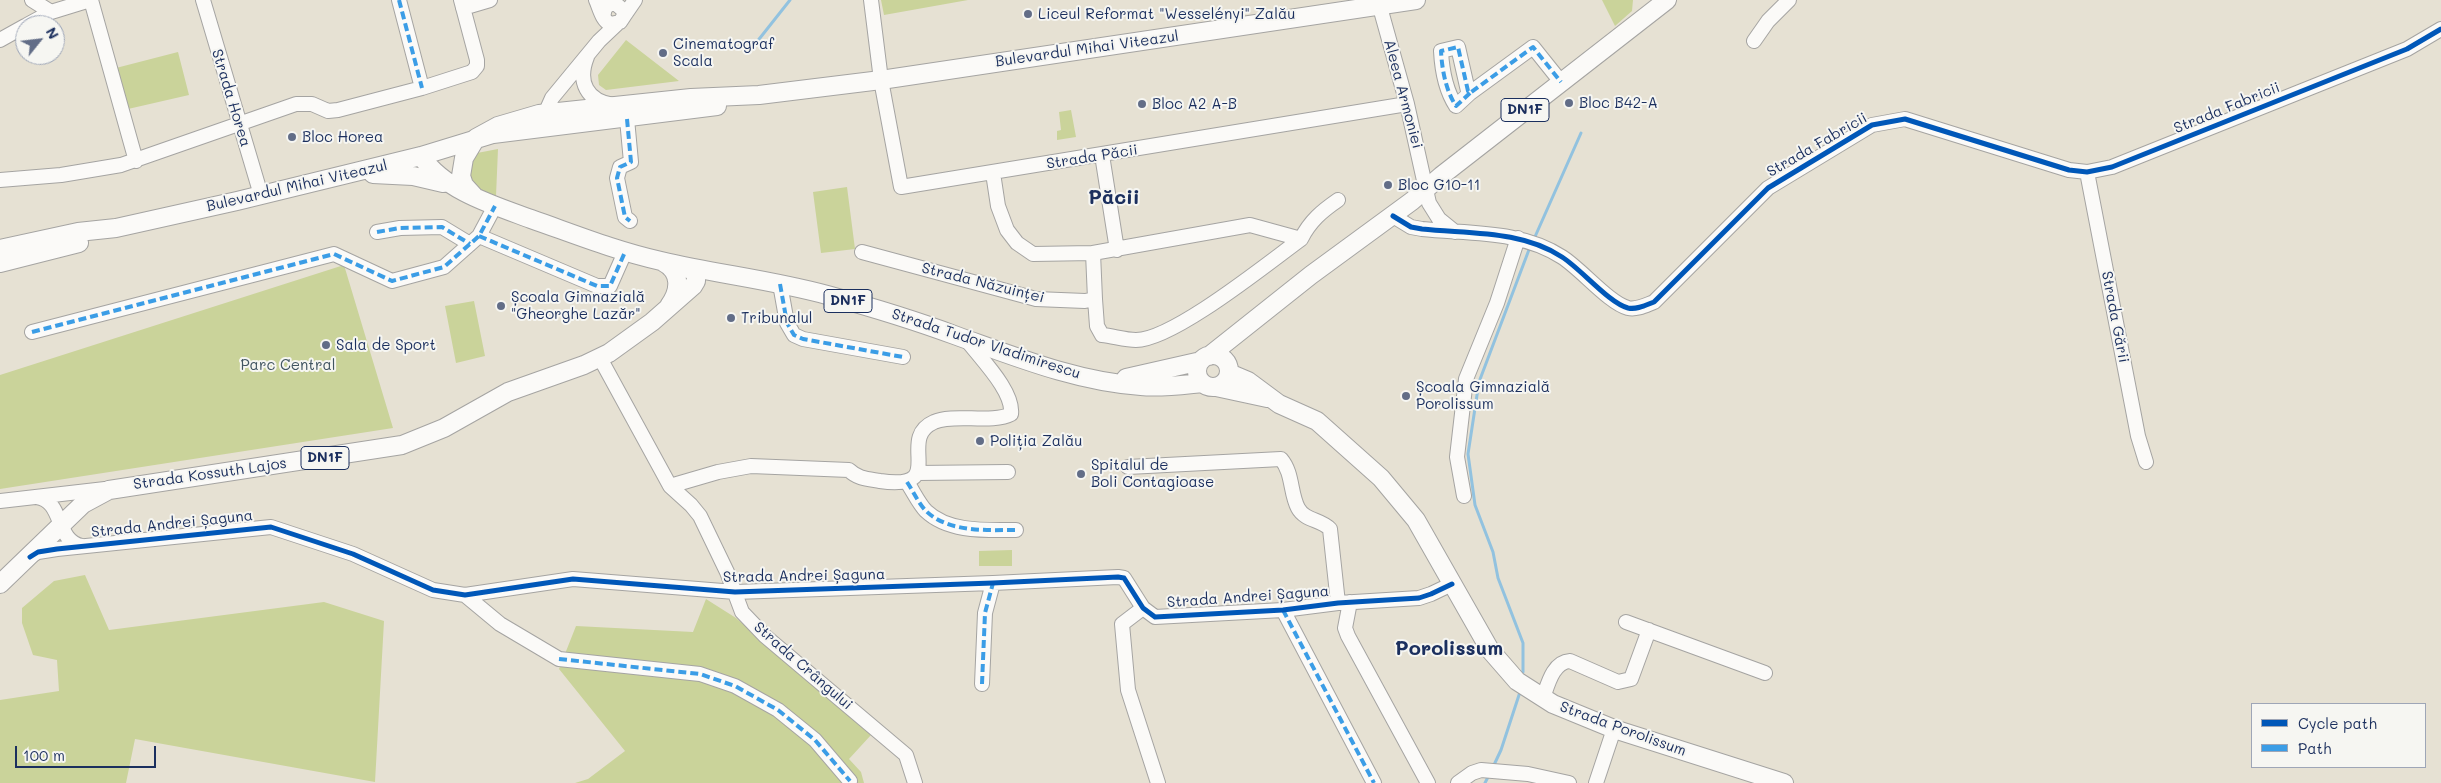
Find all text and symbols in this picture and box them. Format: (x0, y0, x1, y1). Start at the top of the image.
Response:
place label: Liceul Reformat "Wesselényi" Zalău (1038, 5, 1295, 23)
marker: Liceul Reformat "Wesselényi" Zalău (1022, 8, 1034, 20)
north arrow (15, 15, 65, 65)
text: N (42, 24, 64, 42)
street label: Bulevardul Mihai Viteazul (994, 27, 1180, 71)
place label: Cinematograf Scala (673, 35, 774, 70)
street label: Aleea Armoniei (1380, 37, 1426, 151)
street label: Strada Horea (208, 47, 254, 149)
marker: Cinematograf Scala (657, 47, 669, 59)
street label: Strada Fabricii (2171, 78, 2283, 138)
place label: Bloc B42-A (1579, 94, 1658, 112)
place label: Bloc A2 A-B (1152, 95, 1237, 113)
marker: Bloc B42-A (1563, 97, 1575, 109)
marker: Bloc A2 A-B (1136, 98, 1148, 110)
road number: DN1F (1501, 98, 1549, 122)
street label: Strada Fabricii (1764, 109, 1870, 181)
place label: Bloc Horea (302, 128, 383, 146)
marker: Bloc Horea (286, 131, 298, 143)
street label: Strada Păcii (1045, 141, 1139, 173)
street label: Bulevardul Mihai Viteazul (205, 156, 389, 216)
place label: Bloc G10-11 (1398, 176, 1480, 194)
marker: Bloc G10-11 (1382, 179, 1394, 191)
district label: Păcii (1088, 186, 1140, 210)
street label: Strada Năzuinței (920, 259, 1046, 307)
street label: Strada Gării (2097, 270, 2133, 364)
place label: Școala Gimnazială "Gheorghe Lazăr" (511, 288, 645, 323)
road number: DN1F (824, 290, 872, 312)
marker: Școala Gimnazială "Gheorghe Lazăr" (495, 300, 507, 312)
street label: Strada Tudor Vladimirescu (889, 305, 1083, 383)
place label: Tribunalul (741, 309, 813, 327)
marker: Tribunalul (725, 312, 737, 324)
place label: Sala de Sport (336, 336, 436, 354)
marker: Sala de Sport (320, 339, 332, 351)
park label: Parc Central (240, 356, 336, 374)
place label: Școala Gimnazială Porolissum (1416, 378, 1550, 413)
marker: Școala Gimnazială Porolissum (1400, 390, 1412, 402)
place label: Poliția Zalău (990, 432, 1083, 450)
marker: Poliția Zalău (974, 435, 986, 447)
road number: DN1F (301, 446, 349, 469)
street label: Strada Kossuth Lajos (132, 454, 288, 494)
place label: Spitalul de Boli Contagioase (1091, 456, 1214, 491)
marker: Spitalul de Boli Contagioase (1075, 468, 1087, 480)
street label: Strada Andrei Șaguna (90, 507, 254, 541)
street label: Strada Andrei Șaguna (723, 566, 885, 586)
street label: Strada Andrei Șaguna (1166, 582, 1330, 612)
street label: Strada Crângului (750, 618, 856, 714)
district label: Porolissum (1395, 637, 1503, 661)
street label: Strada Porolissum (1557, 698, 1689, 760)
legend (2251, 703, 2426, 768)
text: Cycle path (2298, 713, 2377, 733)
scale bar (18, 736, 159, 768)
text: Path (2298, 738, 2332, 758)
text: 100 m (23, 745, 65, 765)

